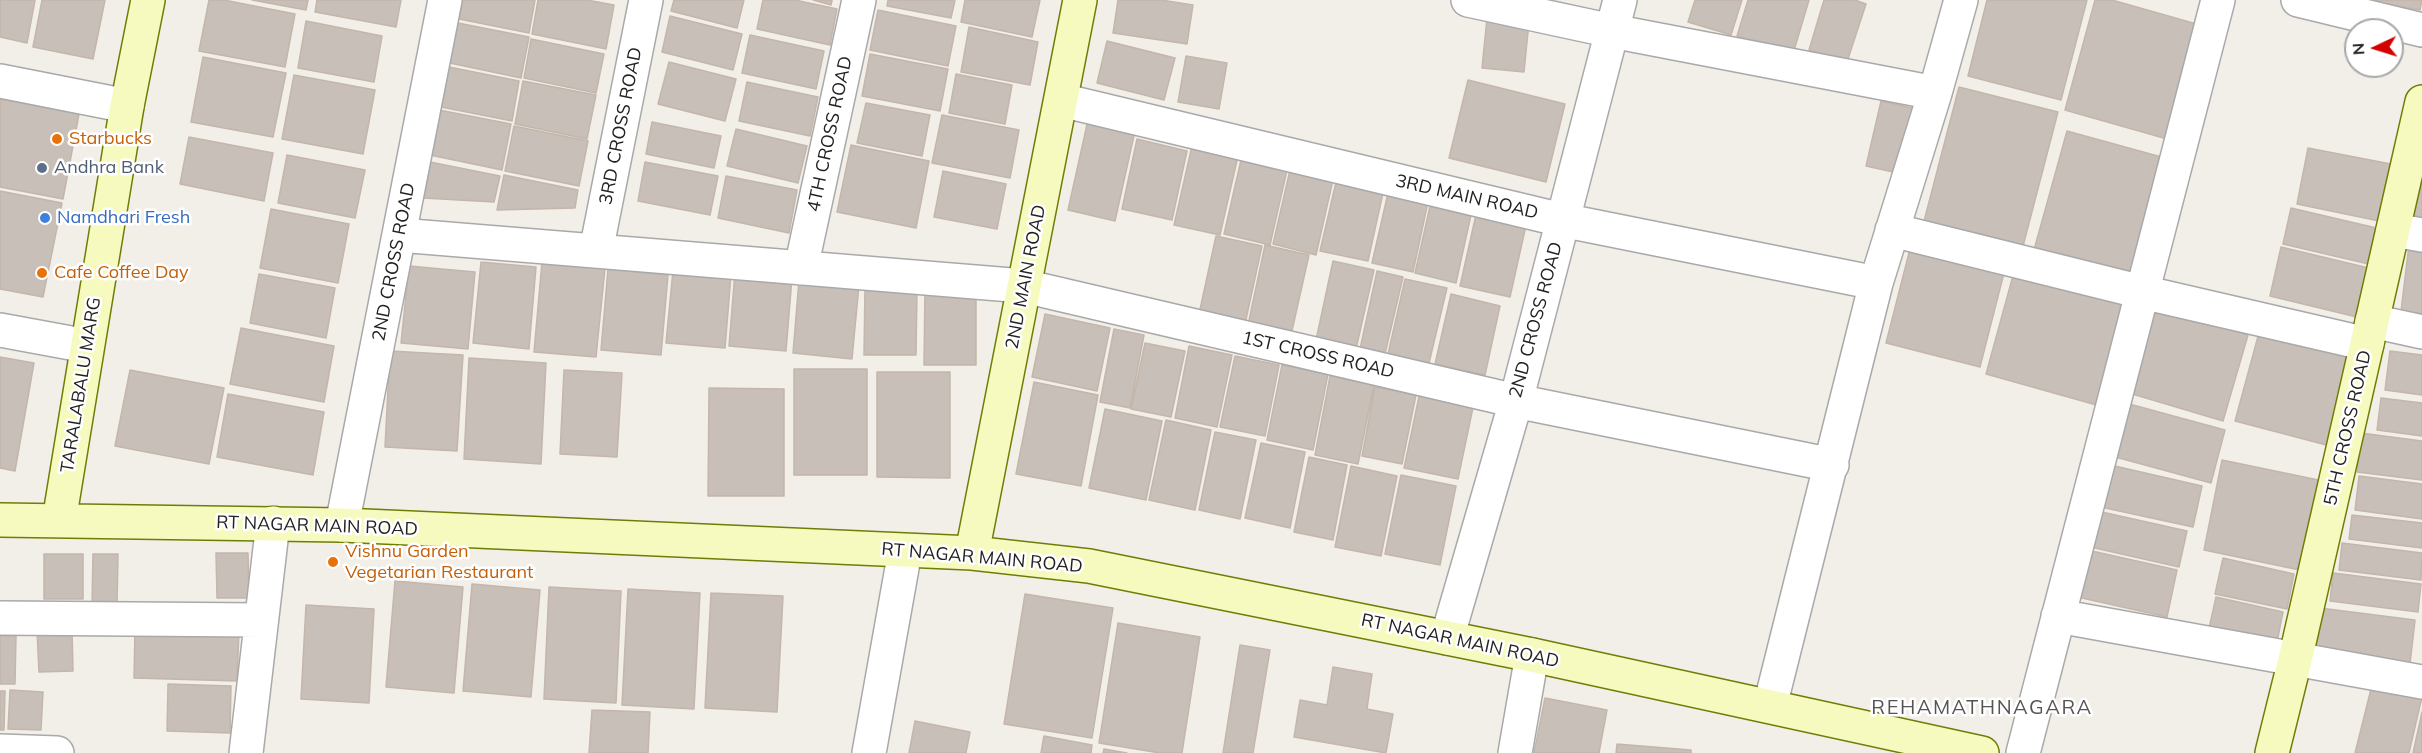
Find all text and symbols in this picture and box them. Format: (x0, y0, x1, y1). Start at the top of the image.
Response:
north arrow (2344, 18, 2404, 78)
text: N (2348, 42, 2368, 56)
street label: 3RD CROSS ROAD (595, 45, 647, 207)
street label: 4TH CROSS ROAD (803, 54, 857, 214)
place label: Starbucks (69, 128, 152, 150)
marker: Starbucks (50, 132, 64, 146)
place label: Andhra Bank (54, 157, 164, 179)
marker: Andhra Bank (35, 161, 49, 175)
street label: 3RD MAIN ROAD (1394, 170, 1540, 224)
street label: 2ND CROSS ROAD (368, 181, 420, 343)
street label: 2ND MAIN ROAD (1001, 203, 1051, 351)
place label: Namdhari Fresh (57, 207, 190, 229)
marker: Namdhari Fresh (38, 211, 52, 225)
street label: 2ND CROSS ROAD (1505, 240, 1567, 400)
place label: Cafe Coffee Day (54, 262, 189, 284)
marker: Cafe Coffee Day (35, 266, 49, 280)
street label: TARALABALU MARG (56, 296, 106, 474)
street label: 1ST CROSS ROAD (1240, 327, 1396, 383)
street label: 5TH CROSS ROAD (2320, 348, 2376, 508)
street label: RT NAGAR MAIN ROAD (216, 512, 418, 540)
street label: RT NAGAR MAIN ROAD (881, 538, 1083, 578)
place label: Vishnu Garden Vegetarian Restaurant (345, 541, 533, 584)
marker: Vishnu Garden Vegetarian Restaurant (326, 555, 340, 569)
street label: RT NAGAR MAIN ROAD (1359, 609, 1561, 673)
district label: REHAMATHNAGARA (1871, 696, 2093, 720)

